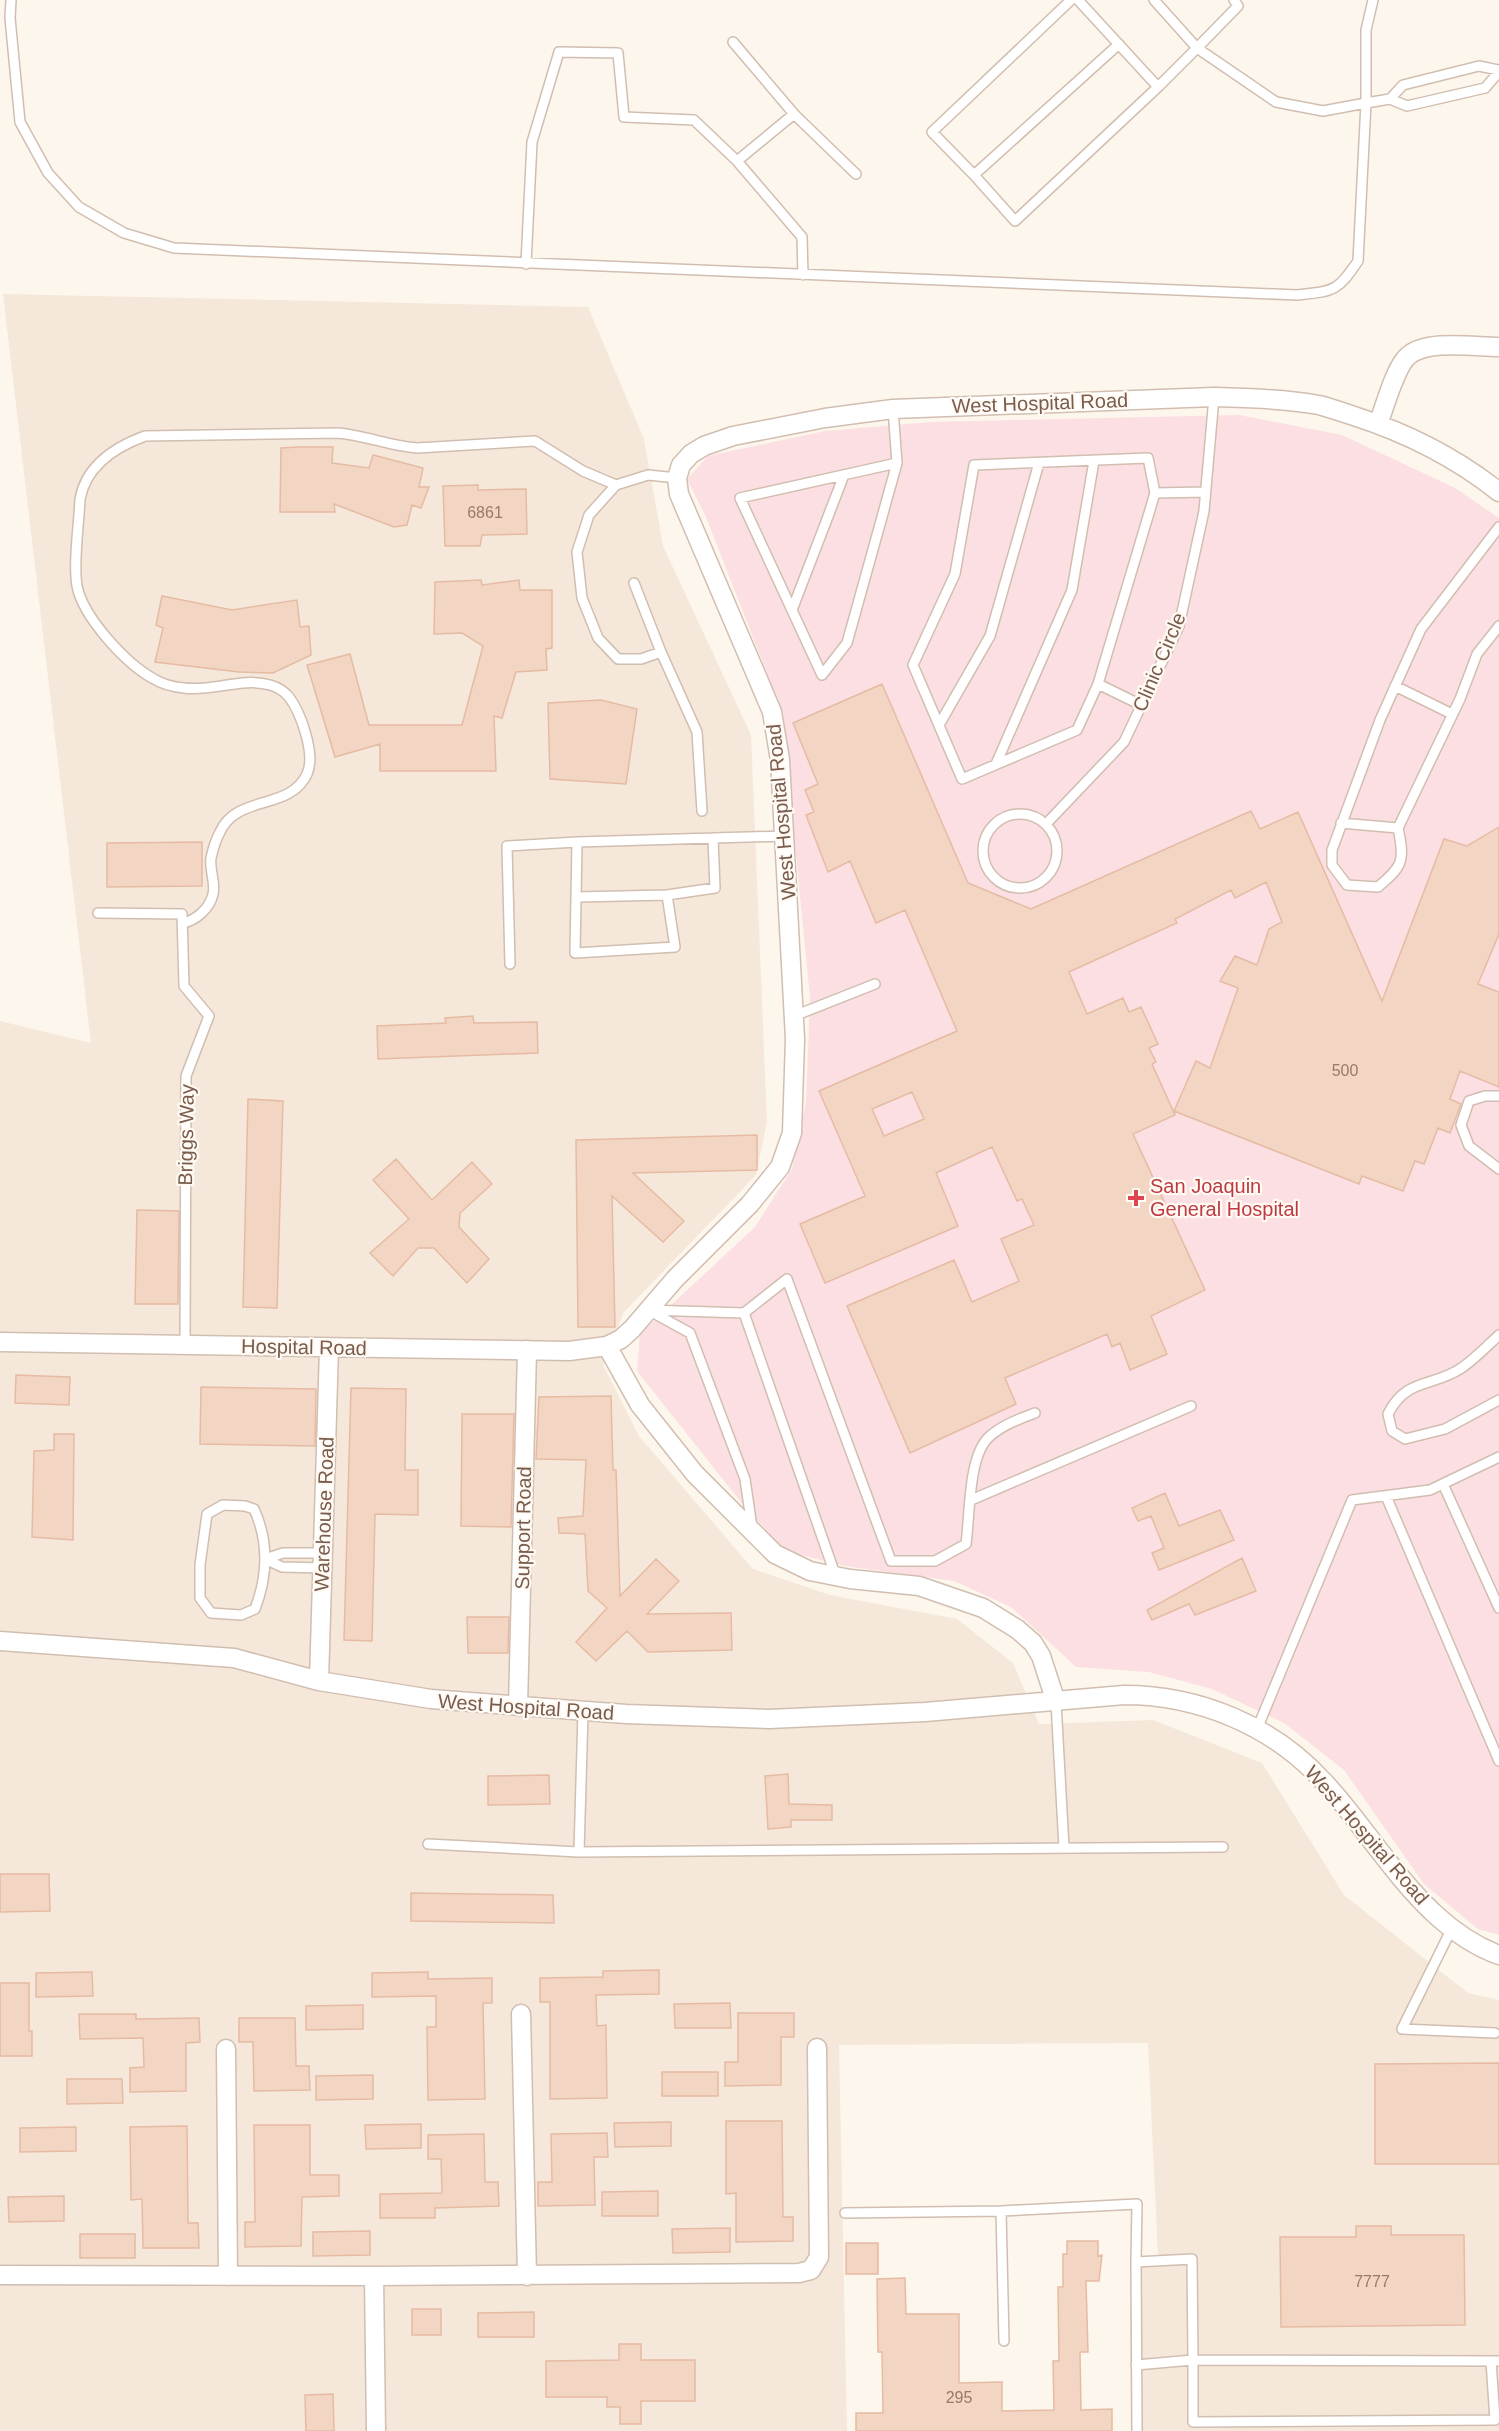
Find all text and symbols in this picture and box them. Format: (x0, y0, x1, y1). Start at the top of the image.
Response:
street label: West Hospital Road (951, 389, 1129, 417)
house number: 6861 (467, 504, 503, 521)
street label: Clinic Circle (1128, 609, 1190, 715)
street label: West Hospital Road (762, 723, 800, 901)
house number: 500 (1332, 1062, 1358, 1079)
street label: Briggs Way (174, 1084, 198, 1186)
place label: San Joaquin General Hospital (1150, 1175, 1299, 1220)
marker: San Joaquin General Hospital (1127, 1189, 1145, 1207)
street label: Hospital Road (241, 1335, 367, 1359)
street label: Warehouse Road (310, 1436, 338, 1592)
street label: Support Road (511, 1466, 535, 1590)
street label: West Hospital Road (437, 1690, 615, 1724)
street label: West Hospital Road (1301, 1761, 1433, 1909)
house number: 7777 (1354, 2273, 1390, 2290)
house number: 295 (946, 2389, 972, 2406)

